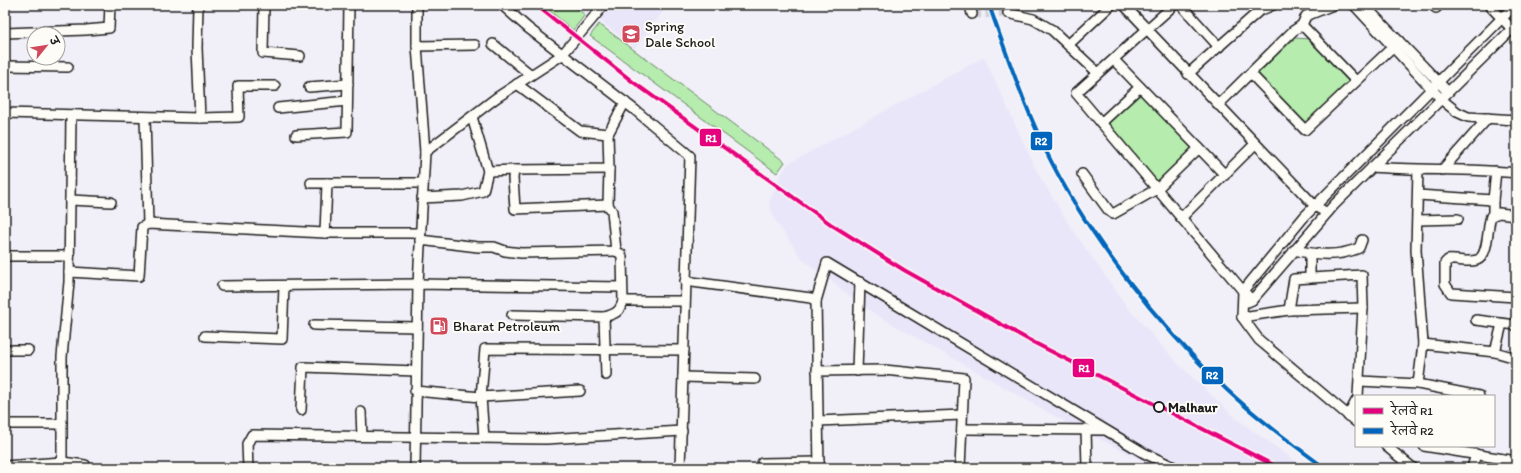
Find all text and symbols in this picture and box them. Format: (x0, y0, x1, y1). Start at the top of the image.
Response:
place label: Spring Dale School (645, 18, 715, 51)
school or university icon: Spring Dale School (620, 23, 642, 45)
north arrow (26, 26, 66, 66)
text: उ (46, 34, 63, 49)
line badge: R1 (699, 128, 722, 147)
line badge: R2 (1030, 131, 1053, 151)
text: R1 (705, 132, 718, 145)
text: R2 (1035, 135, 1047, 148)
fuel station icon: Bharat Petroleum (428, 315, 450, 337)
place label: Bharat Petroleum (453, 318, 560, 335)
line badge: R1 (1072, 358, 1095, 378)
text: R1 (1078, 362, 1091, 375)
line badge: R2 (1201, 366, 1224, 385)
text: R2 (1206, 369, 1218, 382)
legend (1355, 395, 1495, 447)
place label: Malhaur (1168, 399, 1218, 416)
text: रेलवे R1 (1389, 400, 1433, 418)
marker: Malhaur (1153, 401, 1165, 413)
text: रेलवे R2 (1389, 420, 1434, 438)

